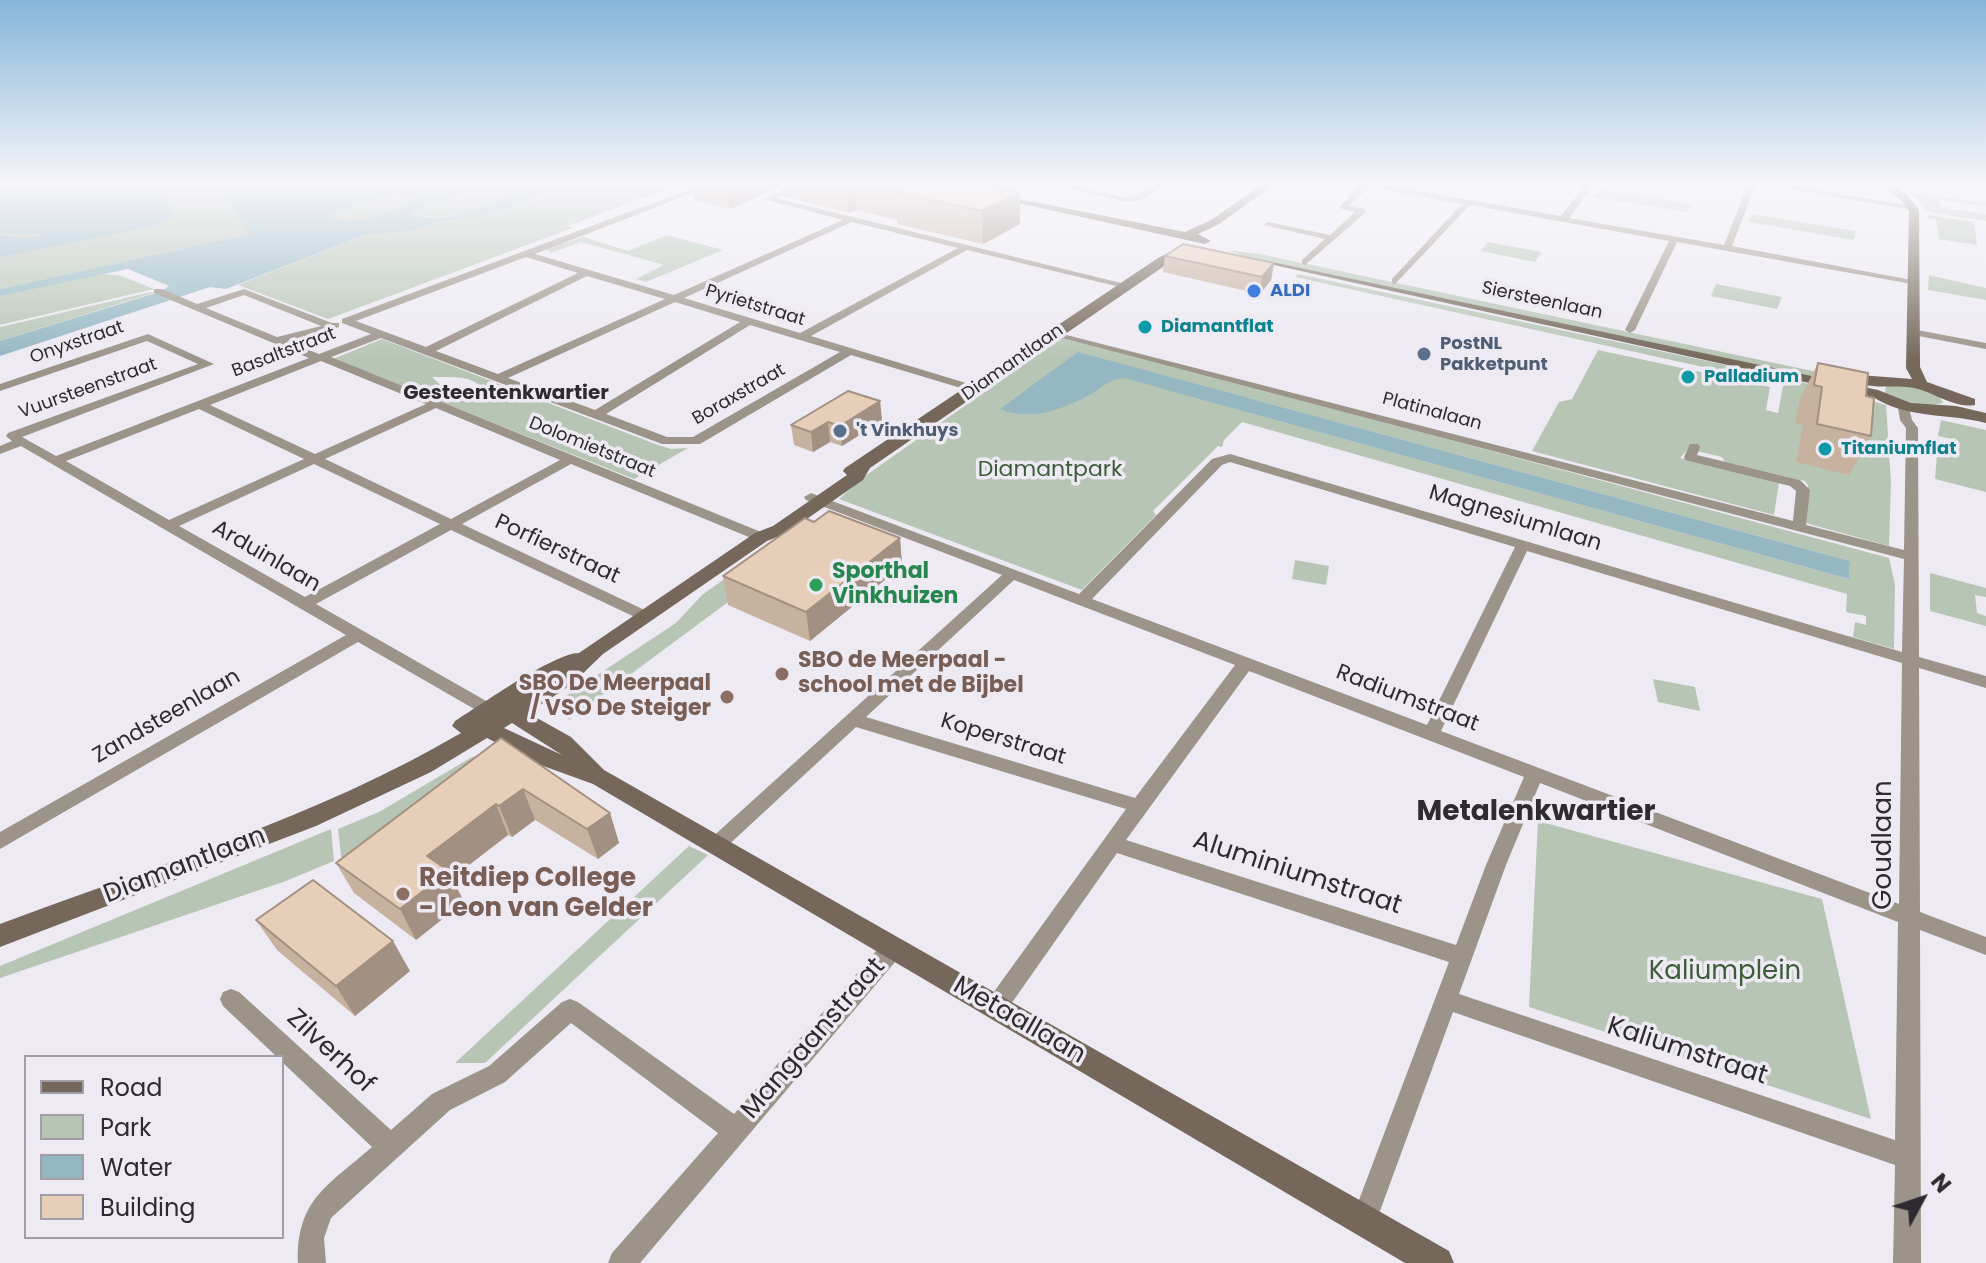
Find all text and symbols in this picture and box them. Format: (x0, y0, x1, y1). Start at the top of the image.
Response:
street label: Siersteenlaan (1480, 278, 1604, 324)
place label: ALDI (1270, 280, 1310, 302)
street label: Pyrietstraat (703, 281, 807, 331)
marker: ALDI (1245, 282, 1263, 300)
place label: Diamantflat (1161, 316, 1274, 338)
street label: Onyxstraat (27, 317, 127, 369)
marker: Diamantflat (1136, 318, 1154, 336)
street label: Diamantlaan (958, 320, 1068, 406)
street label: Basaltstraat (229, 323, 339, 383)
place label: PostNL Pakketpunt (1440, 333, 1548, 376)
marker: PostNL Pakketpunt (1415, 345, 1433, 363)
street label: Vuursteenstraat (16, 354, 160, 424)
street label: Boraxstraat (689, 360, 789, 430)
place label: Palladium (1704, 366, 1799, 388)
marker: Palladium (1679, 368, 1697, 386)
district label: Gesteentenkwartier (403, 382, 609, 406)
street label: Platinalaan (1380, 388, 1484, 436)
street label: Dolomietstraat (526, 413, 658, 483)
place label: 't Vinkhuys (856, 420, 958, 442)
marker: 't Vinkhuys (831, 422, 849, 440)
place label: Titaniumflat (1841, 438, 1956, 460)
marker: Titaniumflat (1816, 440, 1834, 458)
park label: Diamantpark (978, 457, 1122, 483)
street label: Magnesiumlaan (1425, 480, 1605, 558)
street label: Porfierstraat (490, 510, 624, 590)
street label: Arduinlaan (207, 515, 325, 599)
place label: Sporthal Vinkhuizen (832, 559, 958, 610)
marker: Sporthal Vinkhuizen (807, 576, 825, 594)
place label: SBO de Meerpaal - school met de Bijbel (798, 648, 1024, 700)
street label: Radiumstraat (1332, 660, 1482, 738)
street label: Zandsteenlaan (89, 664, 245, 770)
marker: SBO de Meerpaal - school met de Bijbel (773, 665, 791, 683)
place label: SBO De Meerpaal / VSO De Steiger (519, 671, 711, 722)
marker: SBO De Meerpaal / VSO De Steiger (718, 688, 736, 706)
street label: Koperstraat (937, 708, 1069, 772)
street label: Goudlaan (1868, 780, 1900, 910)
district label: Metalenkwartier (1416, 796, 1656, 830)
street label: Diamantlaan (100, 821, 270, 911)
street label: Aluminiumstraat (1189, 826, 1405, 922)
place label: Reitdiep College - Leon van Gelder (419, 863, 653, 924)
marker: Reitdiep College - Leon van Gelder (394, 885, 412, 903)
street label: Mangaanstraat (736, 952, 892, 1126)
park label: Kaliumplein (1649, 956, 1801, 988)
street label: Metaallaan (947, 971, 1091, 1071)
street label: Zilverhof (279, 1003, 381, 1101)
street label: Kaliumstraat (1603, 1011, 1771, 1093)
legend (24, 1055, 284, 1239)
text: Road (100, 1071, 162, 1104)
text: Park (100, 1111, 151, 1144)
text: Water (100, 1151, 172, 1184)
north arrow (1882, 1159, 1962, 1239)
text: N (1924, 1167, 1958, 1200)
text: Building (100, 1191, 196, 1224)

